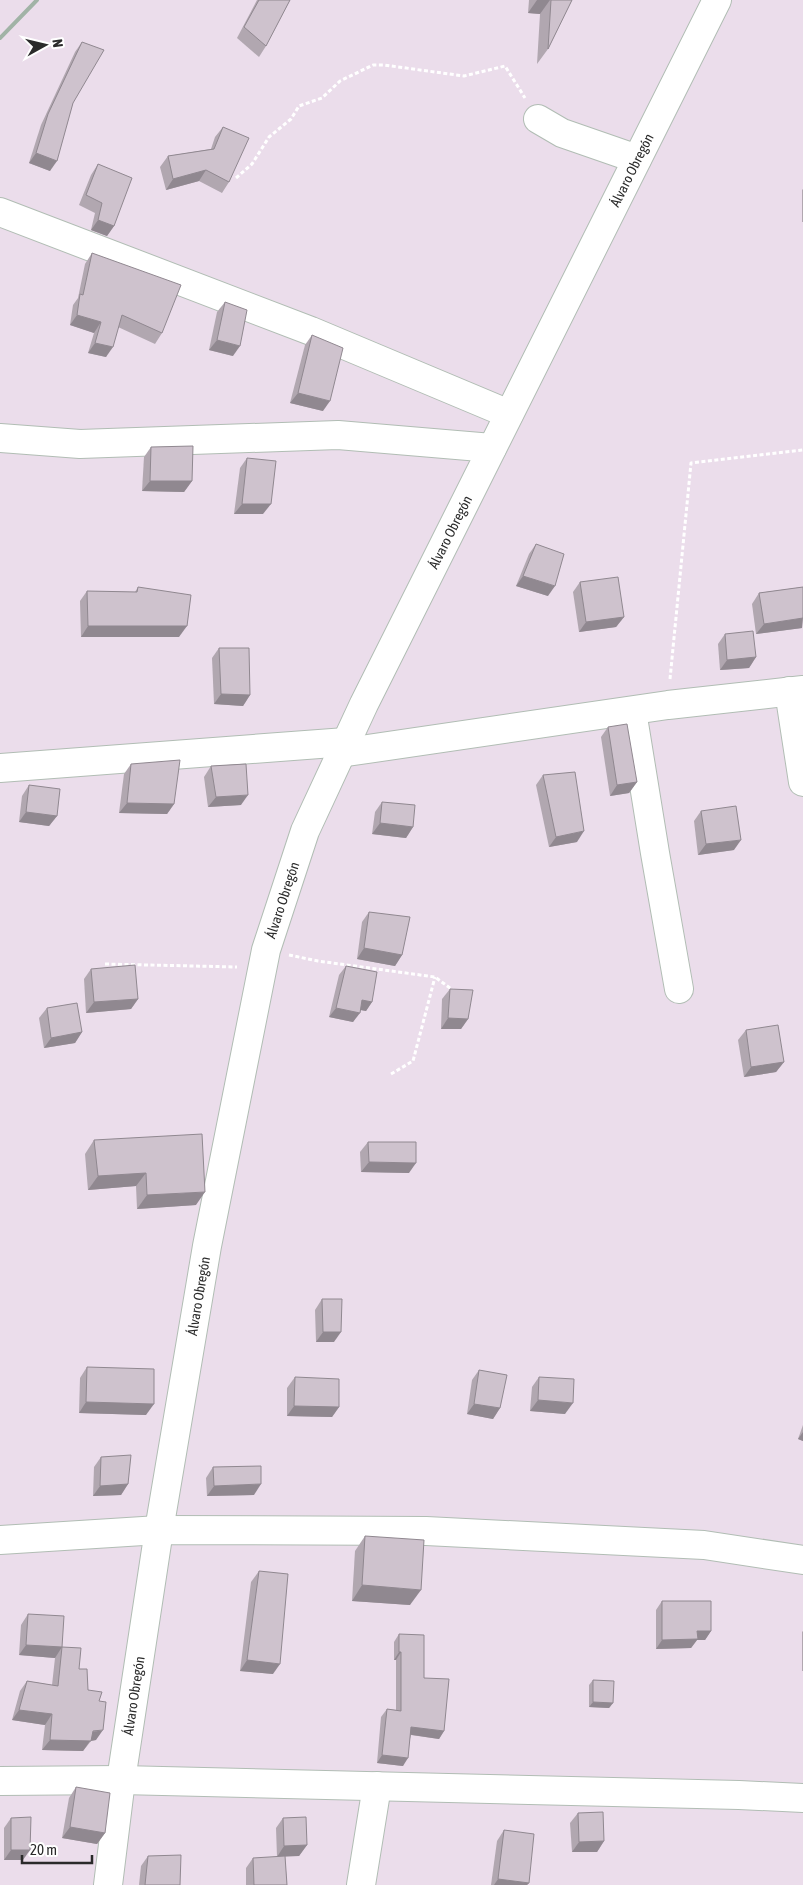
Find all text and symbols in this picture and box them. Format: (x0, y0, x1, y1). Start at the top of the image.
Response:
north arrow (20, 20, 70, 70)
text: N (49, 38, 66, 48)
street label: Álvaro Obregón (607, 131, 657, 209)
street label: Álvaro Obregón (425, 493, 475, 571)
street label: Álvaro Obregón (262, 860, 302, 941)
street label: Álvaro Obregón (184, 1255, 213, 1337)
street label: Álvaro Obregón (120, 1655, 148, 1736)
scale bar (22, 1832, 92, 1864)
text: 20 m (30, 1841, 57, 1858)

